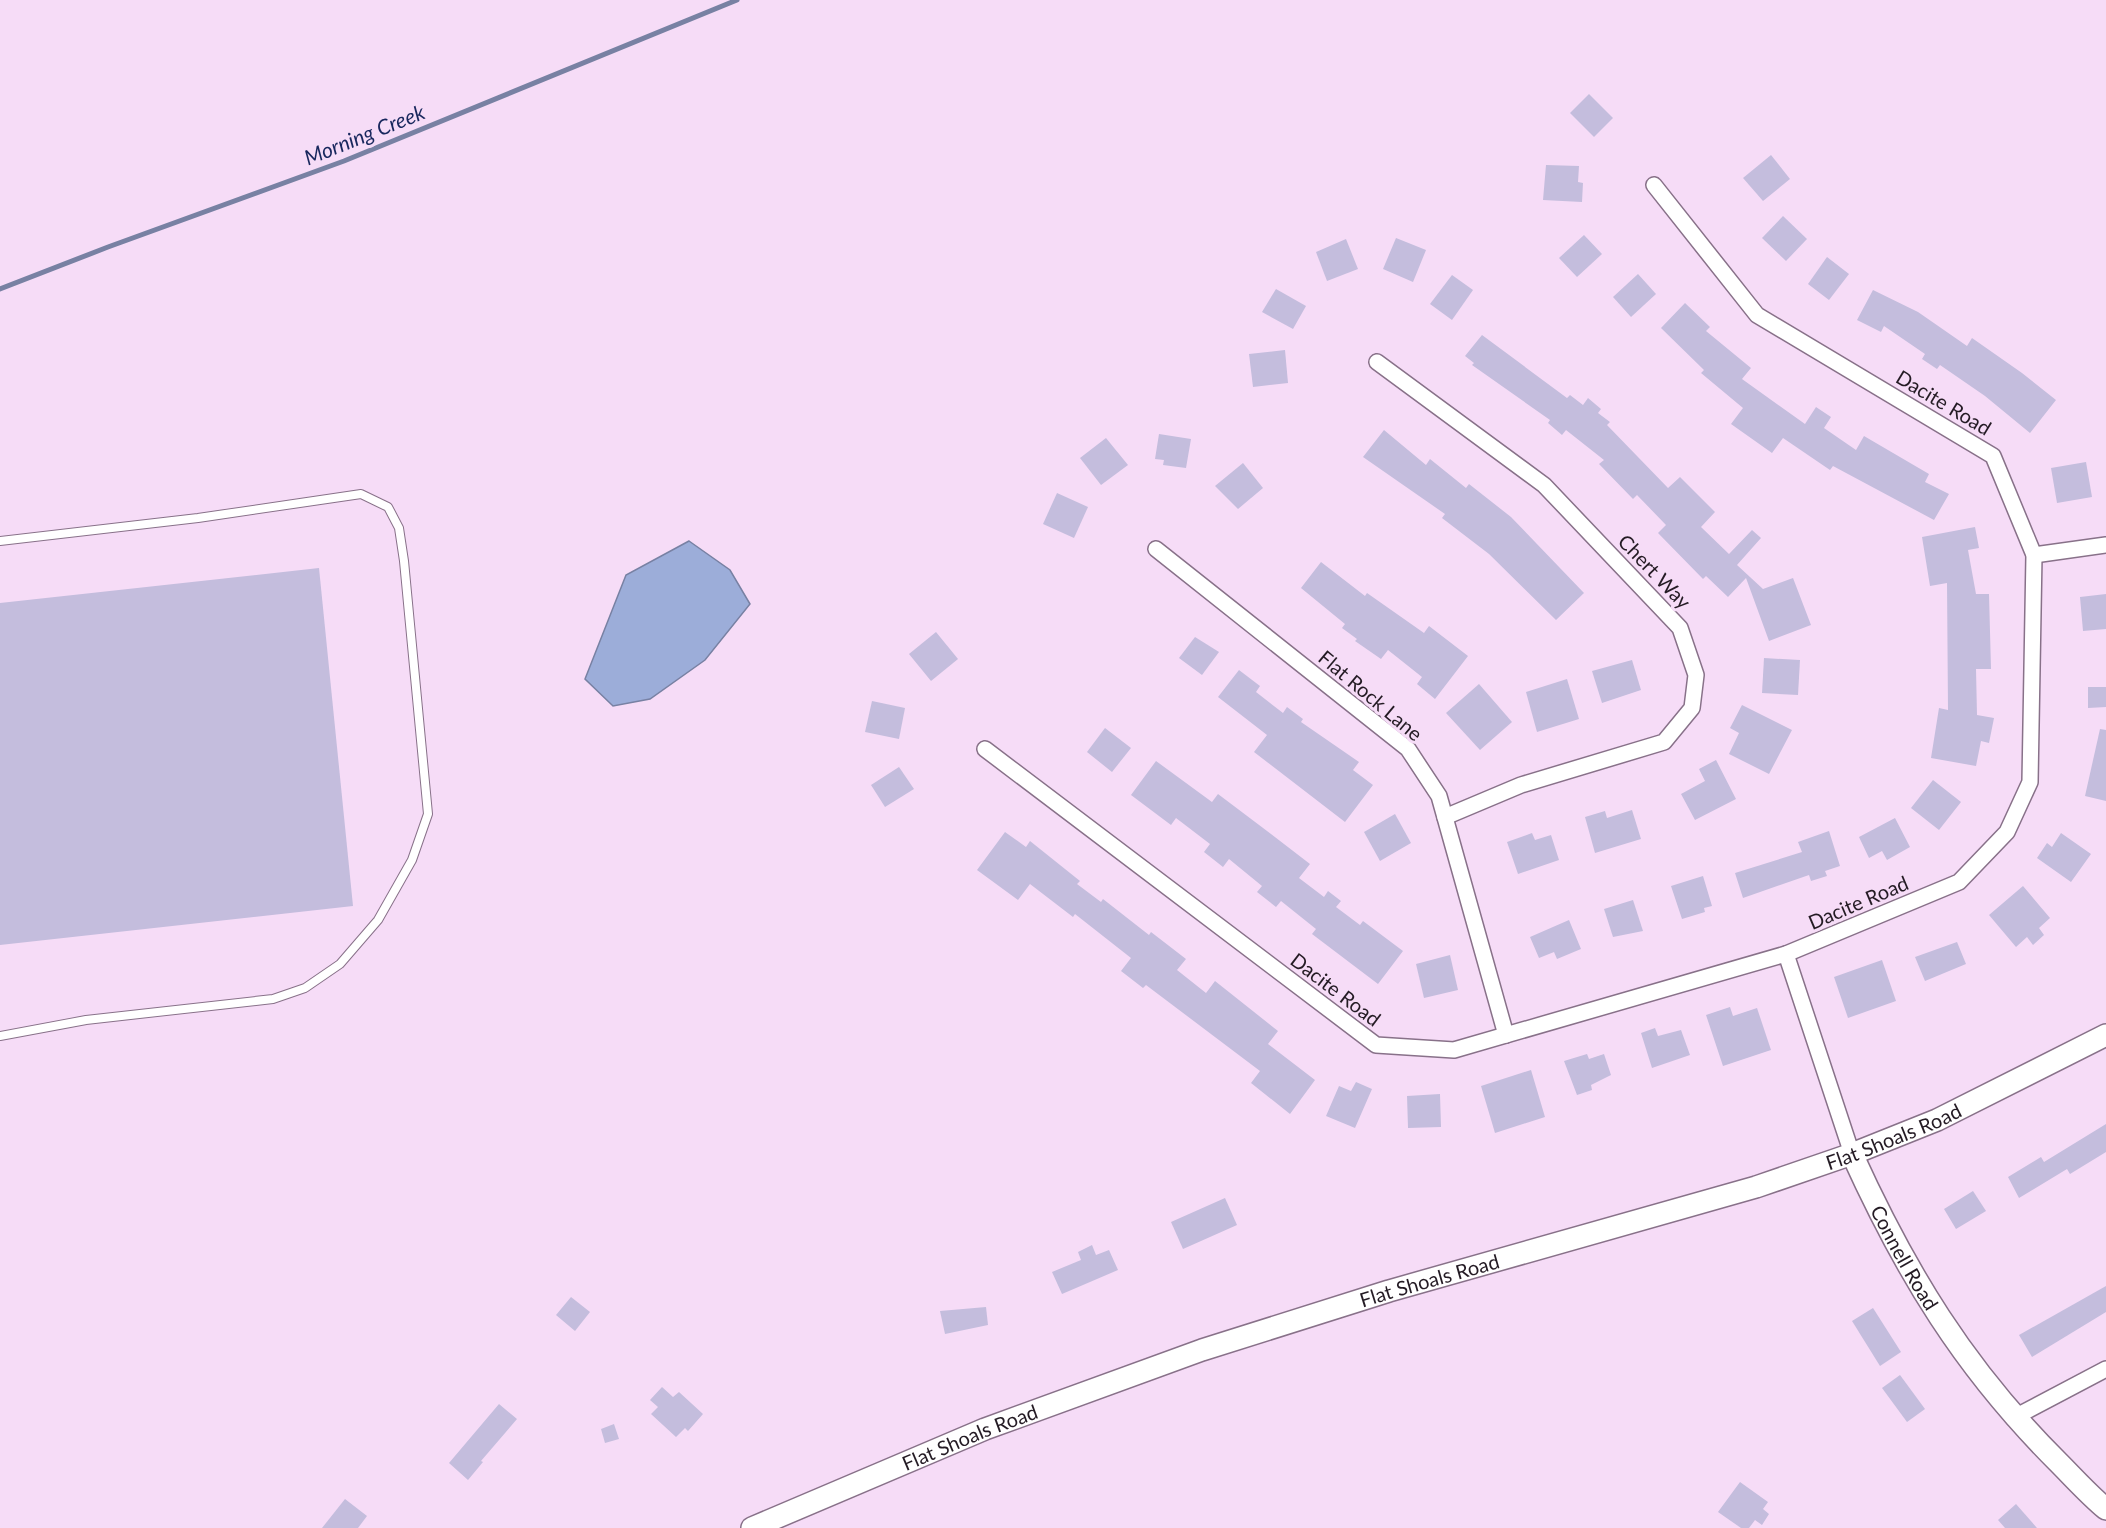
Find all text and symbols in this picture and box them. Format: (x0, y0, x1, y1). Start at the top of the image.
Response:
water label: Morning Creek (300, 98, 429, 170)
street label: Dacite Road (1892, 364, 1996, 440)
street label: Chert Way (1614, 529, 1697, 614)
street label: Flat Rock Lane (1314, 645, 1428, 745)
street label: Dacite Road (1804, 870, 1912, 934)
street label: Dacite Road (1286, 947, 1386, 1031)
street label: Flat Shoals Road (1822, 1098, 1965, 1174)
street label: Connell Road (1866, 1201, 1944, 1314)
street label: Flat Shoals Road (1357, 1248, 1502, 1312)
street label: Flat Shoals Road (898, 1399, 1041, 1475)

